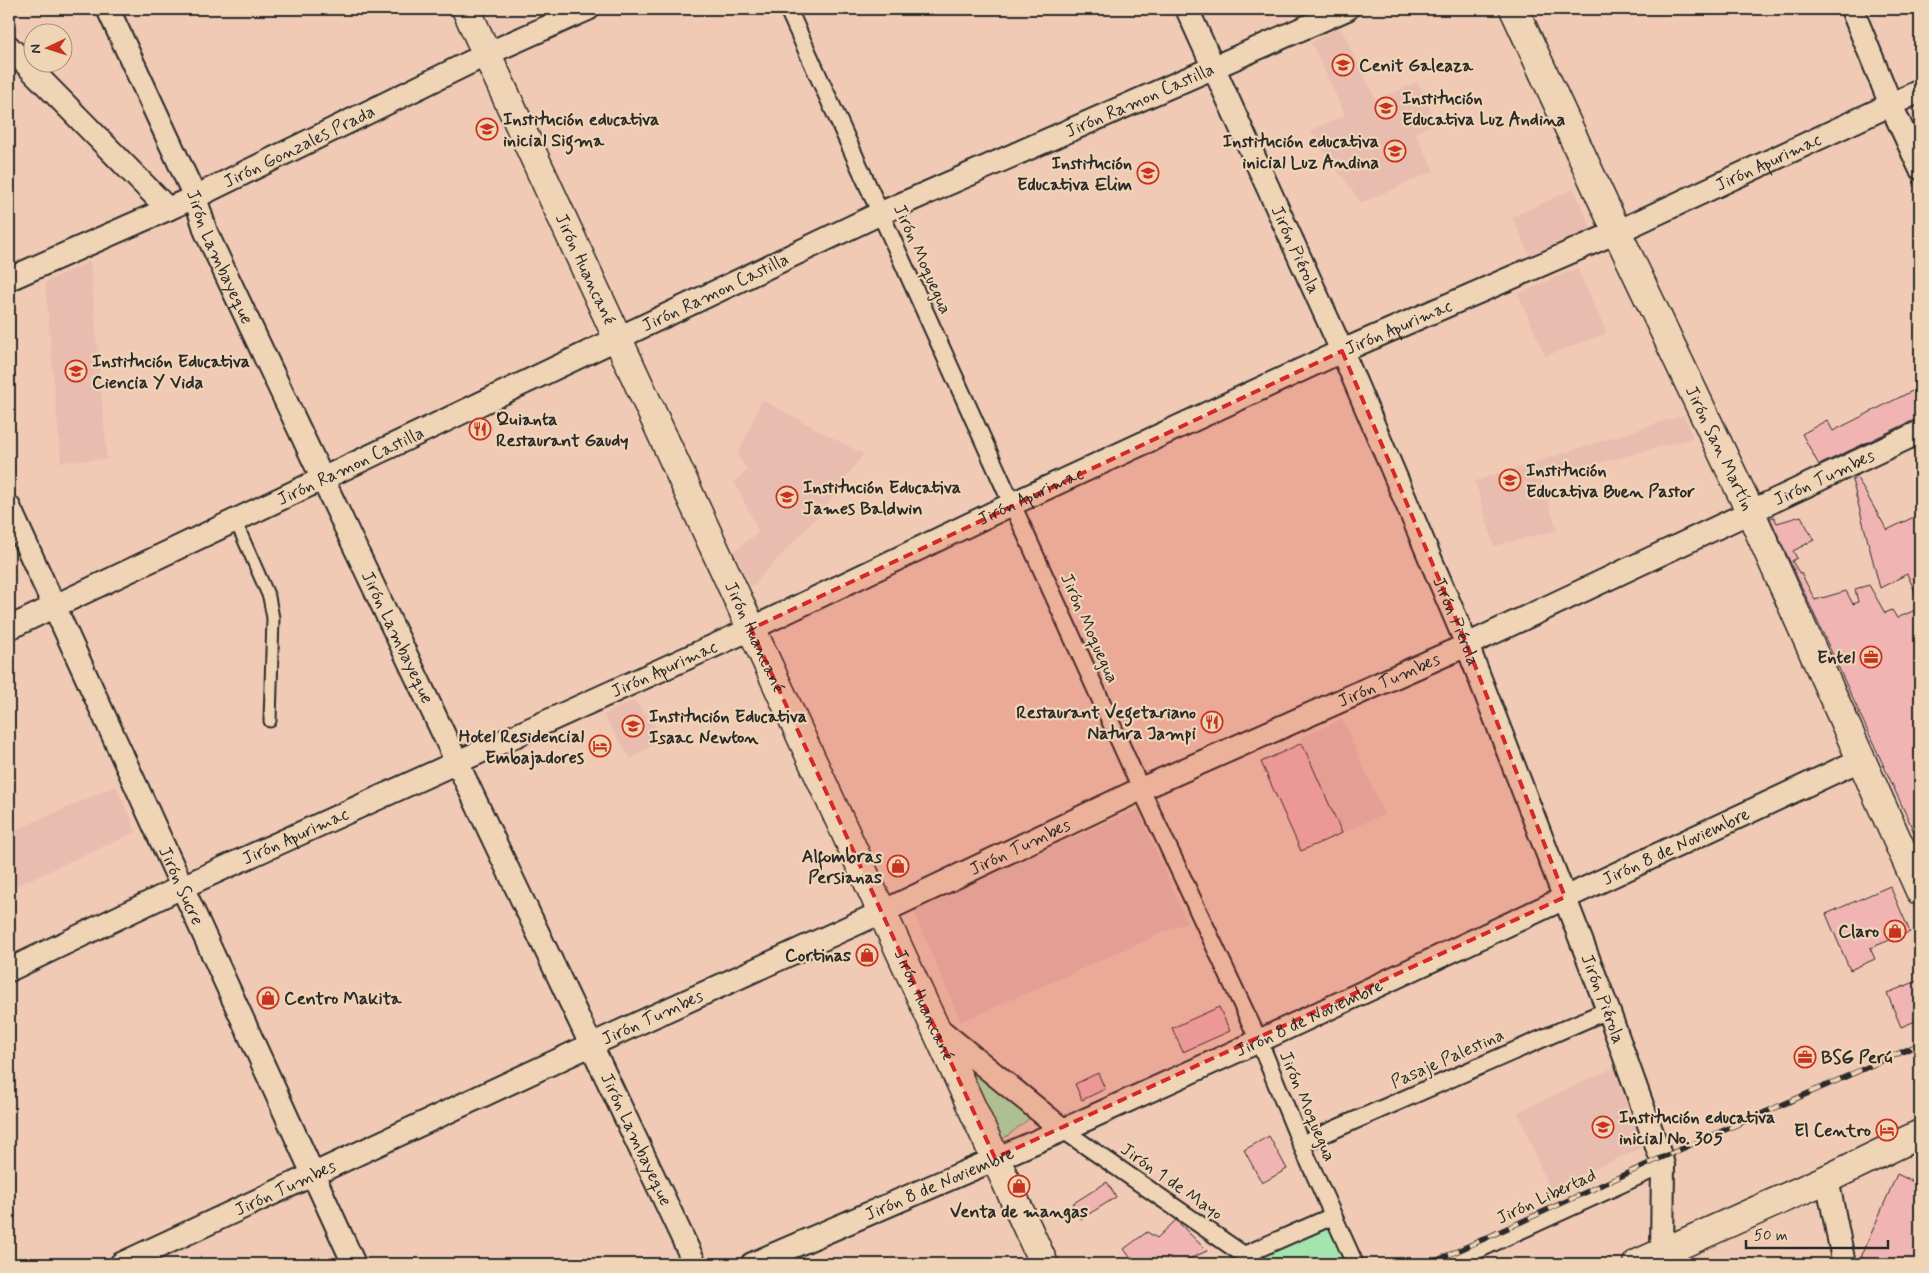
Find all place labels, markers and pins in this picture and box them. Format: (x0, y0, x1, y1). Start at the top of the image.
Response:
school or university icon: Cenit Galeaza (1331, 53, 1355, 77)
place label: Cenit Galeaza (1359, 54, 1474, 78)
place label: Institución Educativa Luz Andina (1402, 87, 1566, 132)
school or university icon: Institución Educativa Luz Andina (1374, 96, 1398, 120)
place label: Institución educativa inicial Sigma (503, 108, 659, 155)
school or university icon: Institución educativa inicial Sigma (475, 117, 499, 141)
place label: Institución educativa inicial Luz Andina (1223, 130, 1379, 175)
school or university icon: Institución educativa inicial Luz Andina (1383, 139, 1407, 163)
place label: Institución Educativa Elim (1017, 152, 1132, 197)
school or university icon: Institución Educativa Elim (1136, 161, 1160, 185)
place label: Institución Educativa Ciencia Y Vida (92, 350, 250, 395)
school or university icon: Institución Educativa Ciencia Y Vida (64, 359, 88, 383)
place label: Quianta Restaurant Gaudy (496, 408, 629, 453)
restaurant icon: Quianta Restaurant Gaudy (468, 417, 492, 441)
place label: Institución Educativa Buen Pastor (1526, 459, 1695, 504)
school or university icon: Institución Educativa Buen Pastor (1498, 468, 1522, 492)
place label: Institución Educativa James Baldwin (803, 476, 961, 521)
school or university icon: Institución Educativa James Baldwin (775, 485, 799, 509)
office icon: Entel (1859, 645, 1883, 669)
place label: Entel (1817, 646, 1855, 670)
place label: Restaurant Vegetariano Natura Jampi (1016, 701, 1196, 746)
place label: Institución Educativa Isaac Newton (649, 705, 807, 750)
restaurant icon: Restaurant Vegetariano Natura Jampi (1200, 710, 1224, 734)
school or university icon: Institución Educativa Isaac Newton (621, 714, 645, 738)
place label: Hotel Residencial Embajadores (459, 725, 584, 770)
hotel icon: Hotel Residencial Embajadores (588, 734, 612, 758)
place label: Alfombras Persianas (802, 845, 882, 890)
shop icon: Alfombras Persianas (886, 854, 910, 878)
shop icon: Claro (1883, 919, 1907, 943)
place label: Claro (1838, 920, 1880, 944)
shop icon: Cortinas (855, 943, 879, 967)
place label: Cortinas (785, 944, 851, 968)
shop icon: Centro Makita (256, 986, 280, 1010)
place label: Centro Makita (284, 987, 403, 1011)
office icon: BSG Perú (1793, 1045, 1817, 1069)
place label: BSG Perú (1821, 1046, 1892, 1070)
place label: Institución educativa inicial No. 305 (1619, 1106, 1775, 1151)
school or university icon: Institución educativa inicial No. 305 (1591, 1115, 1615, 1139)
hotel icon: El Centro (1875, 1118, 1899, 1142)
place label: El Centro (1794, 1119, 1872, 1143)
shop icon: Venta de mangas (1007, 1174, 1031, 1198)
place label: Venta de mangas (950, 1200, 1088, 1224)

